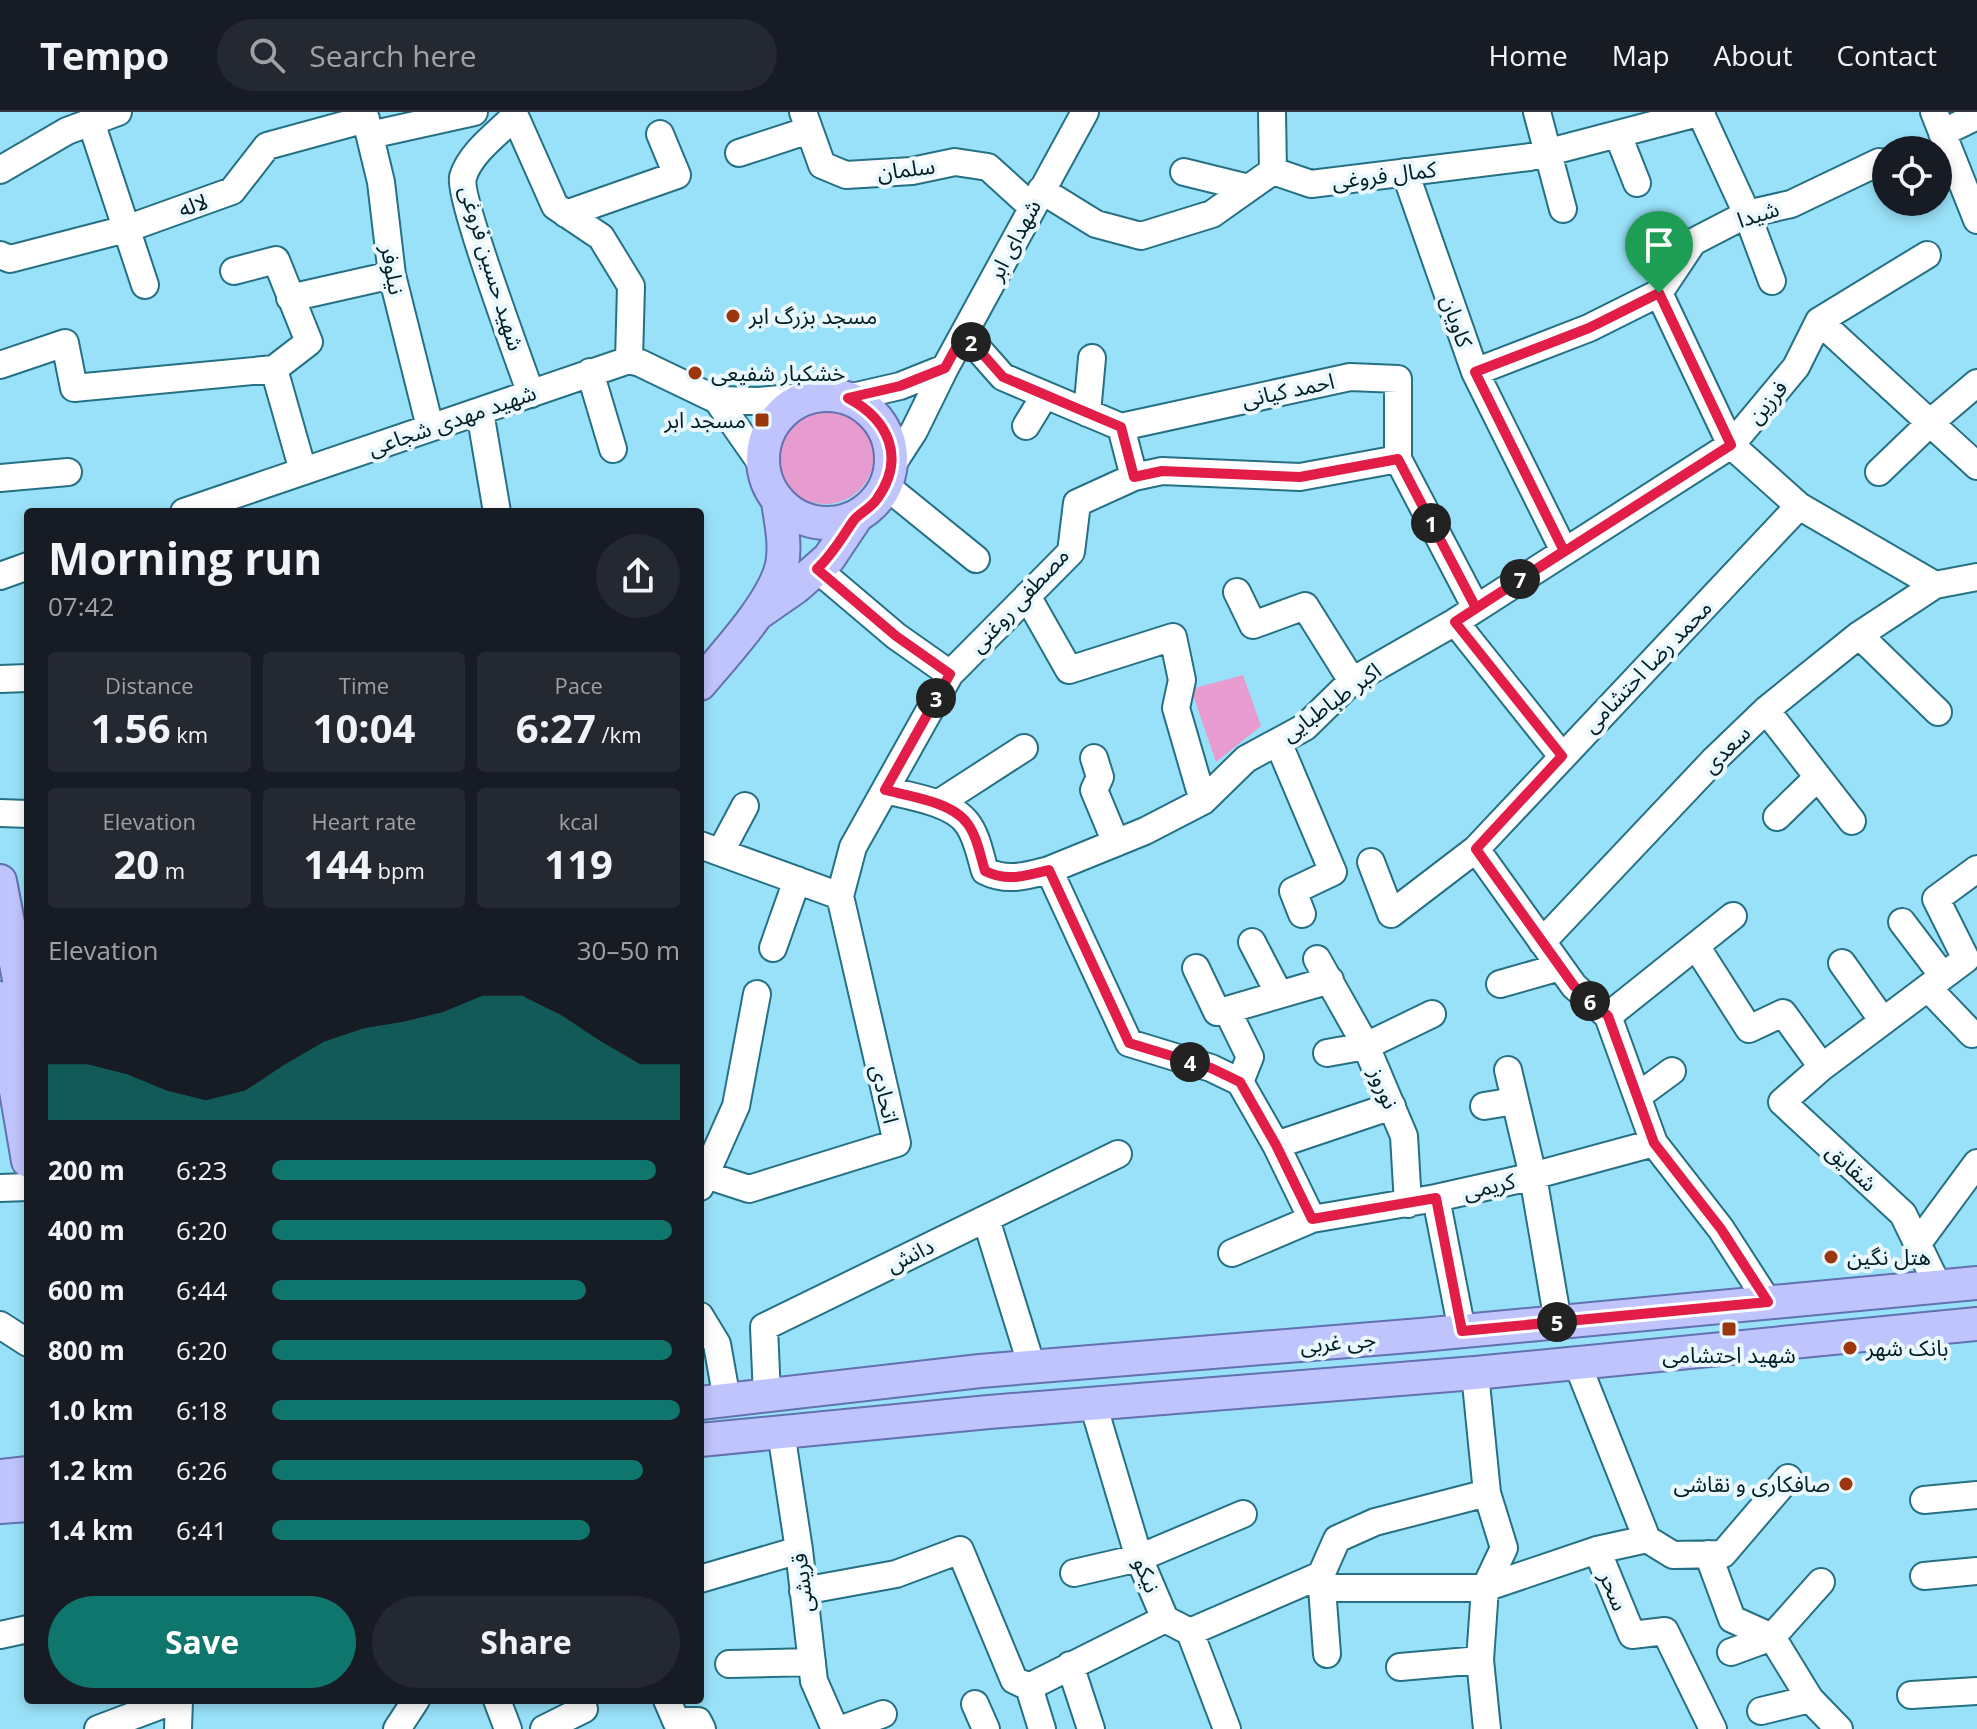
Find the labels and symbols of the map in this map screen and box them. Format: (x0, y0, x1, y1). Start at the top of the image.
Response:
street label: سلمان (875, 150, 937, 186)
street label: کمال فروغی (1330, 153, 1439, 195)
street label: شهید حسین فروغی (454, 181, 532, 354)
street label: لاله (174, 185, 212, 223)
street label: شیدا (1733, 192, 1782, 234)
street label: شهدای ابر (979, 194, 1047, 286)
pin (1625, 211, 1693, 293)
street label: نیلوفر (375, 242, 413, 297)
street label: کاویان (1435, 291, 1481, 352)
place label: مسجد بزرگ ابر (748, 300, 877, 330)
marker: مسجد بزرگ ابر (724, 307, 742, 325)
pin: 2 (951, 322, 991, 362)
place label: خشکبار شفیعی (711, 357, 846, 387)
marker: خشکبار شفیعی (686, 364, 704, 382)
street label: احمد کیانی (1239, 365, 1337, 413)
street label: فرزین (1739, 373, 1793, 430)
street label: شهید مهدی شجاعی (364, 376, 540, 462)
place label: مسجد ابر (663, 404, 746, 434)
marker: مسجد ابر (753, 411, 771, 429)
pin: 1 (1411, 503, 1451, 543)
street label: مصطفی روغنی (962, 540, 1075, 658)
pin: 7 (1500, 559, 1540, 599)
street label: محمد رضا احتشامی (1575, 592, 1718, 738)
street label: اکبر طباطبایی (1274, 655, 1386, 748)
pin: 3 (916, 678, 956, 718)
street label: سعدی (1694, 717, 1756, 779)
pin: 6 (1570, 981, 1610, 1021)
pin: 4 (1170, 1042, 1210, 1082)
street label: اتحادی (865, 1061, 907, 1126)
street label: نوروز (1362, 1061, 1407, 1113)
street label: شقایق (1821, 1135, 1884, 1197)
street label: کریمی (1460, 1164, 1519, 1206)
street label: دانش (881, 1230, 938, 1278)
place label: هتل نگین (1847, 1241, 1931, 1271)
marker: هتل نگین (1822, 1248, 1840, 1266)
pin: 5 (1537, 1302, 1577, 1342)
marker: شهید احتشامی (1720, 1320, 1738, 1338)
street label: جی غربی (1299, 1323, 1377, 1359)
place label: بانک شهر (1865, 1332, 1949, 1362)
place label: شهید احتشامی (1662, 1339, 1796, 1369)
marker: بانک شهر (1841, 1339, 1859, 1357)
place label: صافکاری و نقاشی (1674, 1468, 1830, 1498)
marker: صافکاری و نقاشی (1837, 1475, 1855, 1493)
street label: قریشی (783, 1552, 820, 1614)
street label: نیکو (1127, 1552, 1169, 1597)
street label: سحر (1593, 1566, 1636, 1615)

